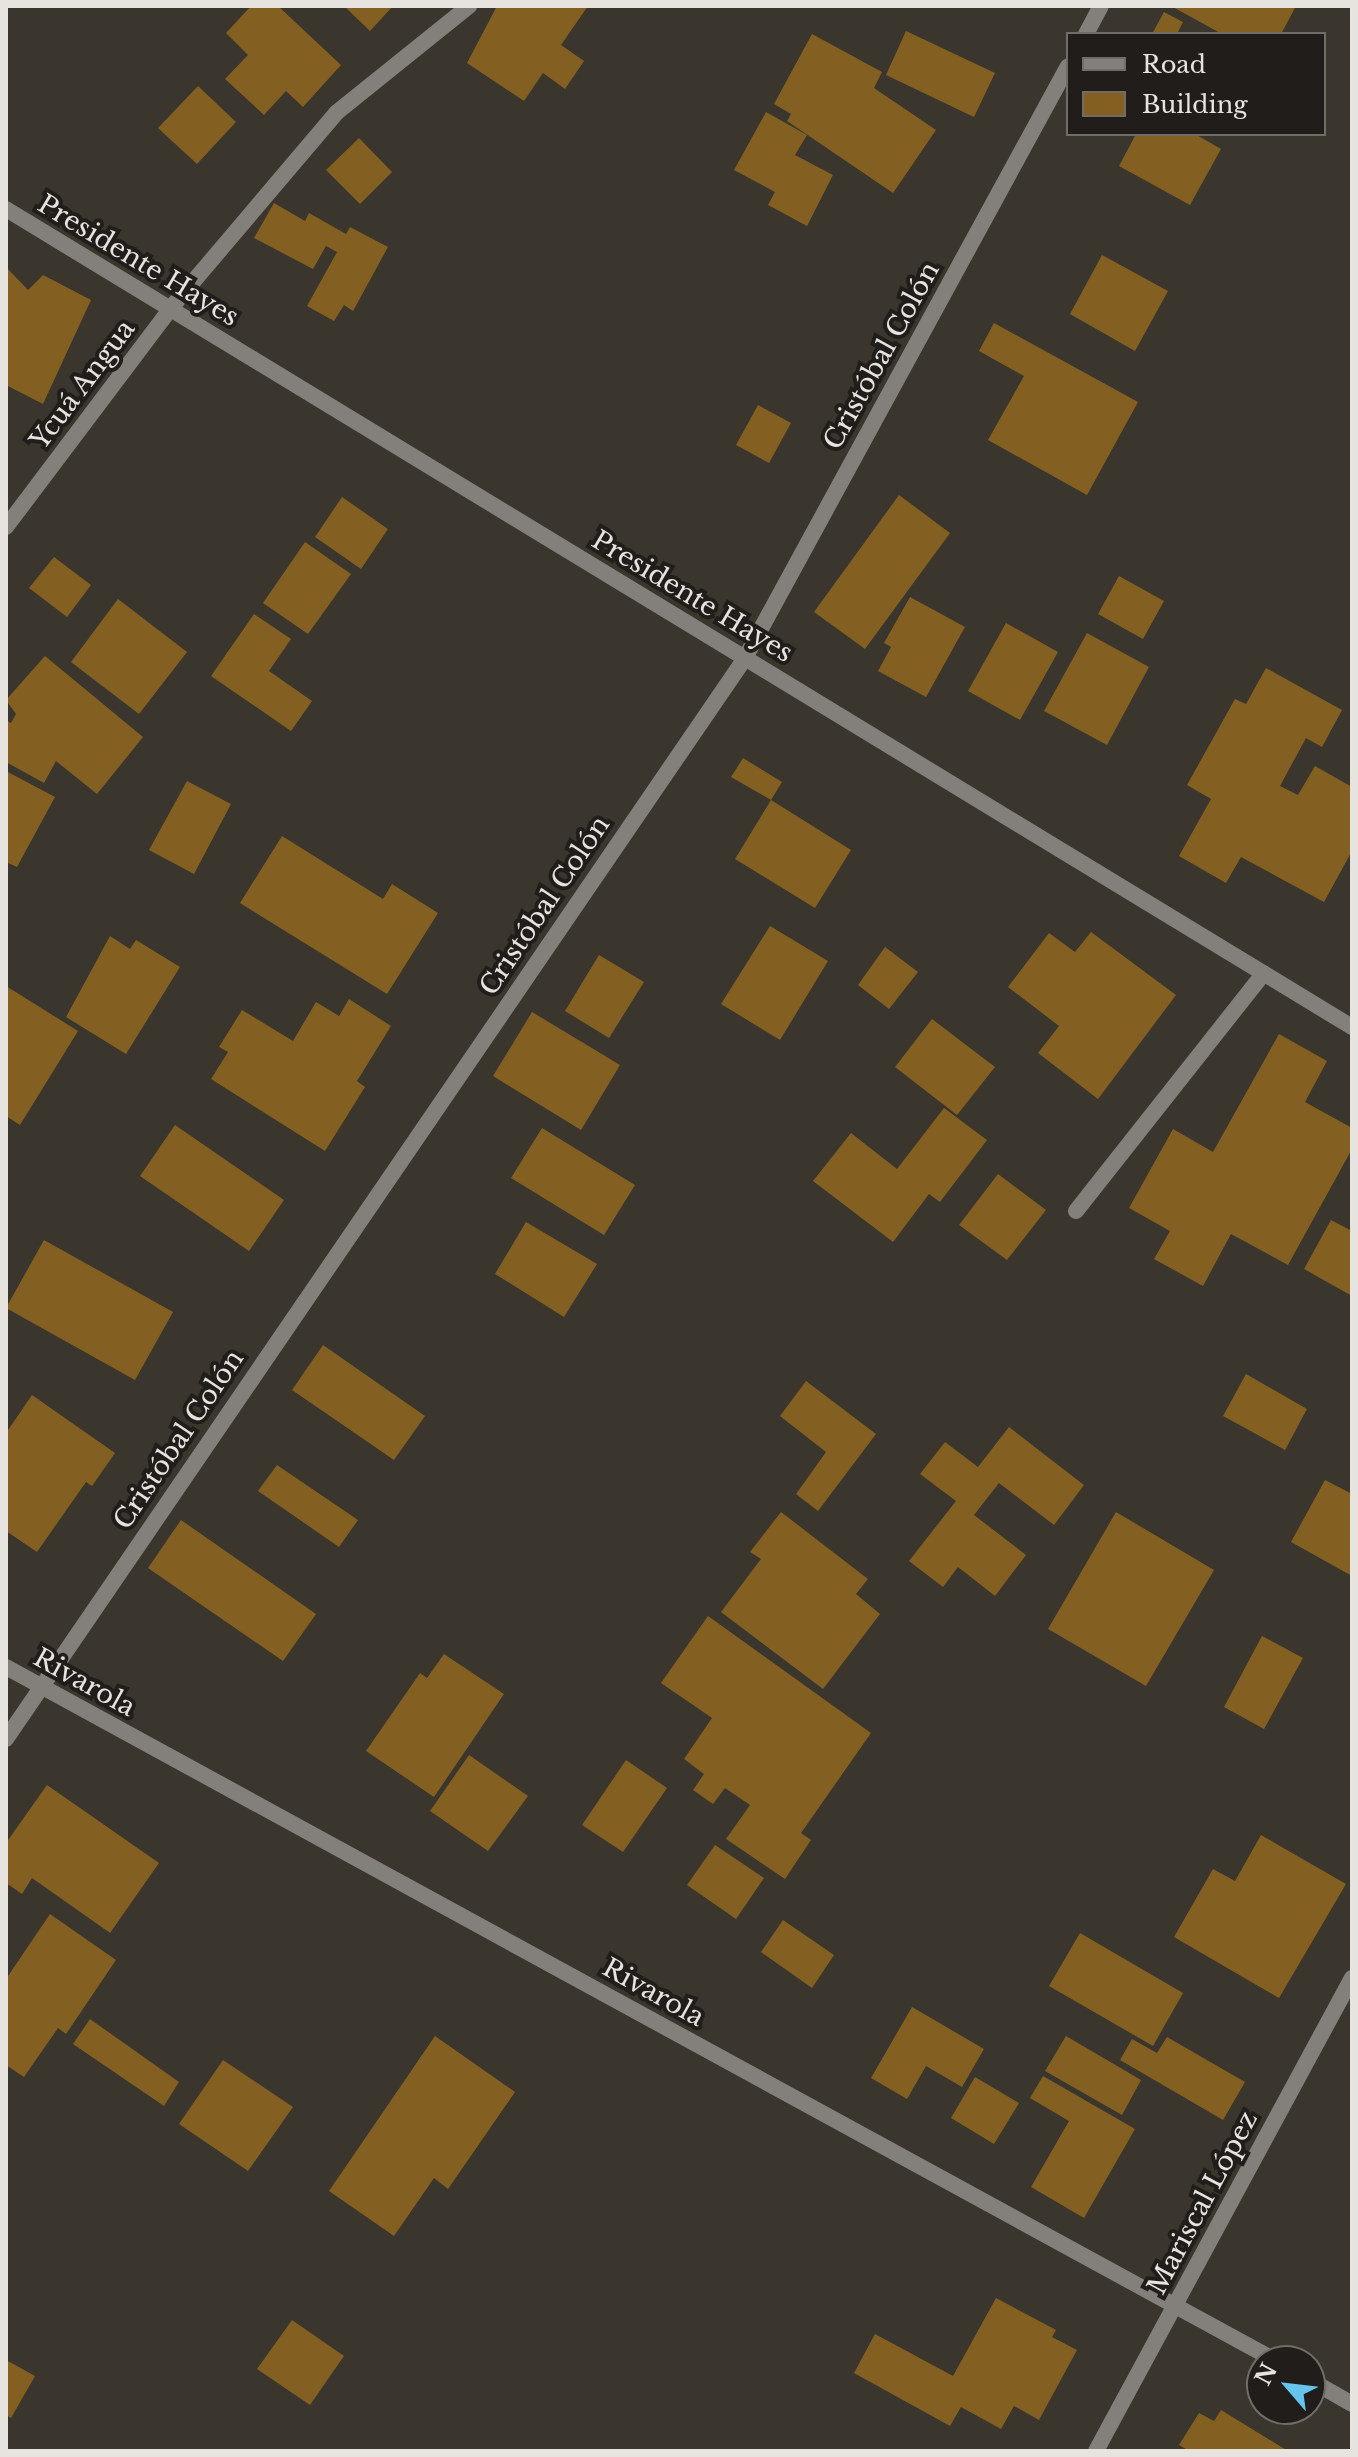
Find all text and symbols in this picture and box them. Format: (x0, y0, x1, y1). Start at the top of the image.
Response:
legend (1066, 32, 1326, 136)
text: Road (1142, 50, 1206, 79)
text: Building (1142, 90, 1248, 119)
street label: Presidente Hayes (32, 189, 244, 333)
street label: Cristóbal Colón (818, 257, 946, 455)
street label: Ycuá Angua (24, 314, 142, 456)
street label: Presidente Hayes (586, 525, 798, 669)
street label: Cristóbal Colón (474, 811, 616, 1001)
street label: Cristóbal Colón (108, 1345, 250, 1535)
street label: Rivarola (28, 1642, 140, 1724)
street label: Rivarola (597, 1952, 709, 2034)
street label: Mariscal López (1142, 2106, 1264, 2300)
north arrow (1246, 2345, 1326, 2425)
text: N (1249, 2359, 1283, 2390)

